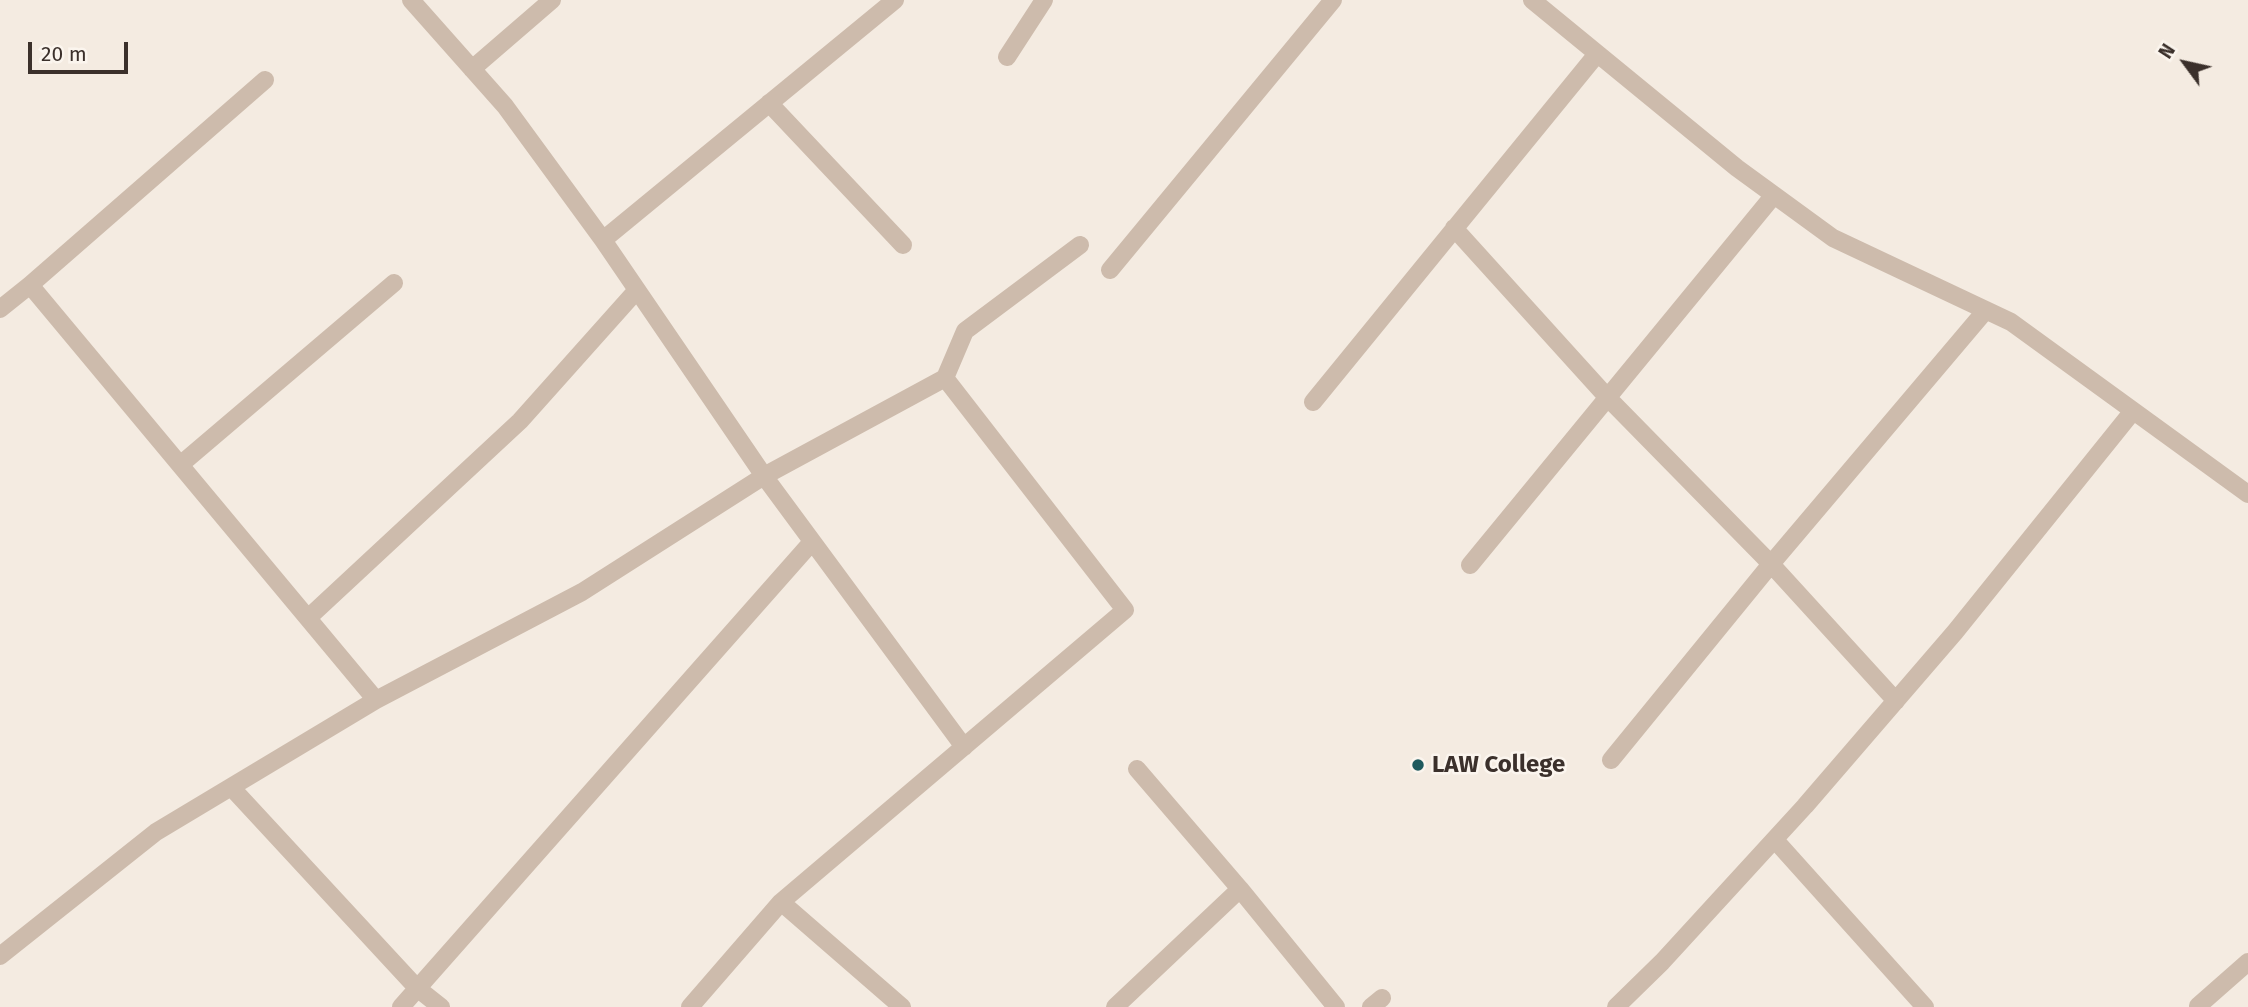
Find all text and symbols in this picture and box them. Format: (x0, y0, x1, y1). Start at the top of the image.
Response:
scale bar (32, 28, 131, 72)
north arrow (2150, 28, 2220, 98)
text: N (2154, 40, 2180, 63)
text: 20 m (41, 41, 87, 67)
place label: LAW College (1432, 751, 1565, 779)
marker: LAW College (1410, 757, 1426, 773)

